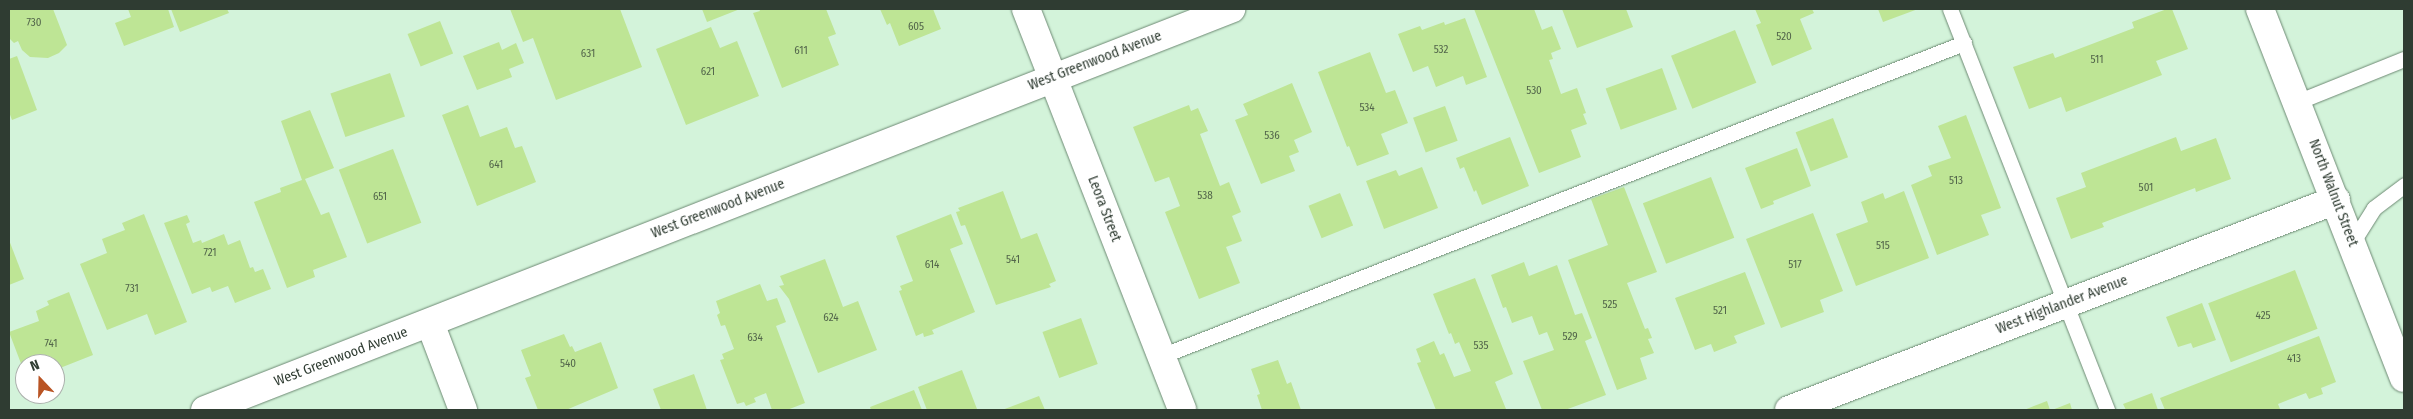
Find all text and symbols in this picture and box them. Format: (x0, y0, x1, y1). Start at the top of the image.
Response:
house number: 730 (26, 16, 42, 30)
house number: 605 (908, 20, 924, 34)
street label: West Greenwood Avenue (1026, 28, 1164, 94)
house number: 520 (1776, 30, 1792, 44)
house number: 532 (1434, 43, 1448, 57)
house number: 611 (794, 44, 808, 58)
house number: 631 (581, 47, 595, 61)
house number: 511 (2091, 53, 2103, 67)
house number: 621 (701, 65, 715, 79)
house number: 530 (1526, 84, 1542, 98)
house number: 534 (1359, 101, 1375, 115)
house number: 536 (1264, 129, 1280, 143)
street label: North Walnut Street (2305, 137, 2361, 249)
house number: 641 (489, 158, 503, 172)
street label: Leora Street (1084, 174, 1124, 244)
house number: 513 (1949, 174, 1963, 188)
street label: West Greenwood Avenue (649, 176, 787, 242)
house number: 501 (2139, 181, 2153, 195)
house number: 538 (1197, 189, 1213, 203)
house number: 651 (373, 190, 387, 204)
house number: 515 (1876, 239, 1890, 253)
house number: 721 (203, 246, 217, 260)
house number: 541 (1006, 253, 1020, 267)
house number: 614 (925, 258, 939, 272)
house number: 517 (1788, 258, 1802, 272)
street label: West Highlander Avenue (1994, 272, 2130, 338)
house number: 731 (125, 282, 139, 296)
house number: 525 (1603, 298, 1617, 312)
house number: 521 (1713, 304, 1727, 318)
house number: 425 (2255, 309, 2271, 323)
house number: 624 (823, 311, 839, 325)
street label: West Greenwood Avenue (272, 324, 410, 390)
house number: 529 (1562, 330, 1578, 344)
house number: 634 (747, 331, 763, 345)
house number: 741 (44, 337, 58, 351)
house number: 535 (1474, 339, 1488, 353)
house number: 413 (2287, 352, 2301, 366)
north arrow (15, 354, 65, 404)
text: N (28, 356, 42, 375)
house number: 540 (560, 357, 576, 371)

